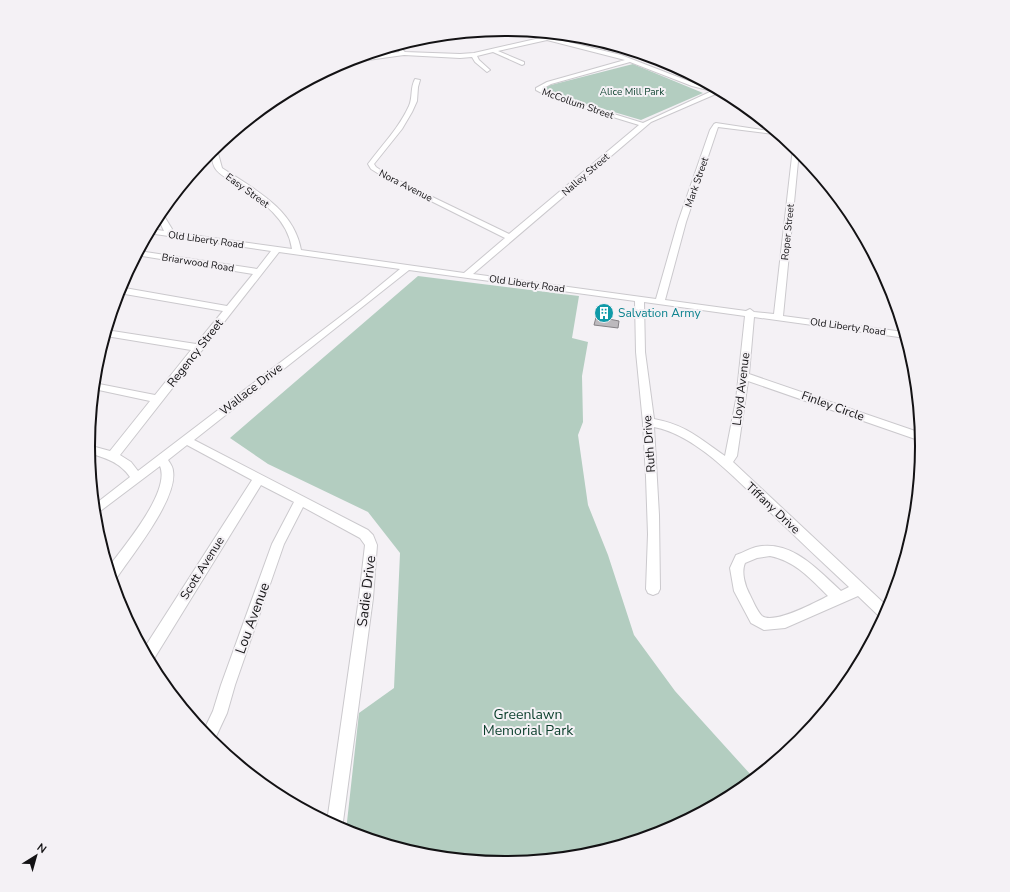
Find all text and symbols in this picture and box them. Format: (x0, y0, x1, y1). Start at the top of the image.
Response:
street label: McCollum Street (540, 85, 616, 123)
park label: Alice Mill Park (600, 85, 665, 99)
street label: Nalley Street (559, 150, 613, 199)
street label: Mark Street (682, 155, 712, 209)
street label: Nora Avenue (376, 166, 435, 205)
street label: Easy Street (223, 170, 272, 212)
street label: Roper Street (778, 203, 798, 261)
street label: Old Liberty Road (167, 228, 245, 252)
street label: Briarwood Road (161, 250, 235, 276)
street label: Old Liberty Road (488, 272, 566, 296)
building icon: Salvation Army (593, 302, 615, 324)
place label: Salvation Army (618, 305, 701, 321)
street label: Regency Street (163, 315, 227, 390)
street label: Old Liberty Road (809, 315, 887, 339)
street label: Lloyd Avenue (729, 352, 753, 426)
street label: Wallace Drive (216, 359, 286, 419)
street label: Finley Circle (799, 387, 867, 425)
street label: Ruth Drive (639, 415, 659, 473)
street label: Tiffany Drive (742, 479, 804, 537)
street label: Scott Avenue (176, 533, 228, 603)
street label: Sadie Drive (353, 554, 380, 628)
street label: Lou Avenue (231, 580, 274, 656)
park label: Greenlawn Memorial Park (483, 705, 574, 740)
north arrow (16, 836, 56, 876)
text: N (34, 840, 50, 857)

